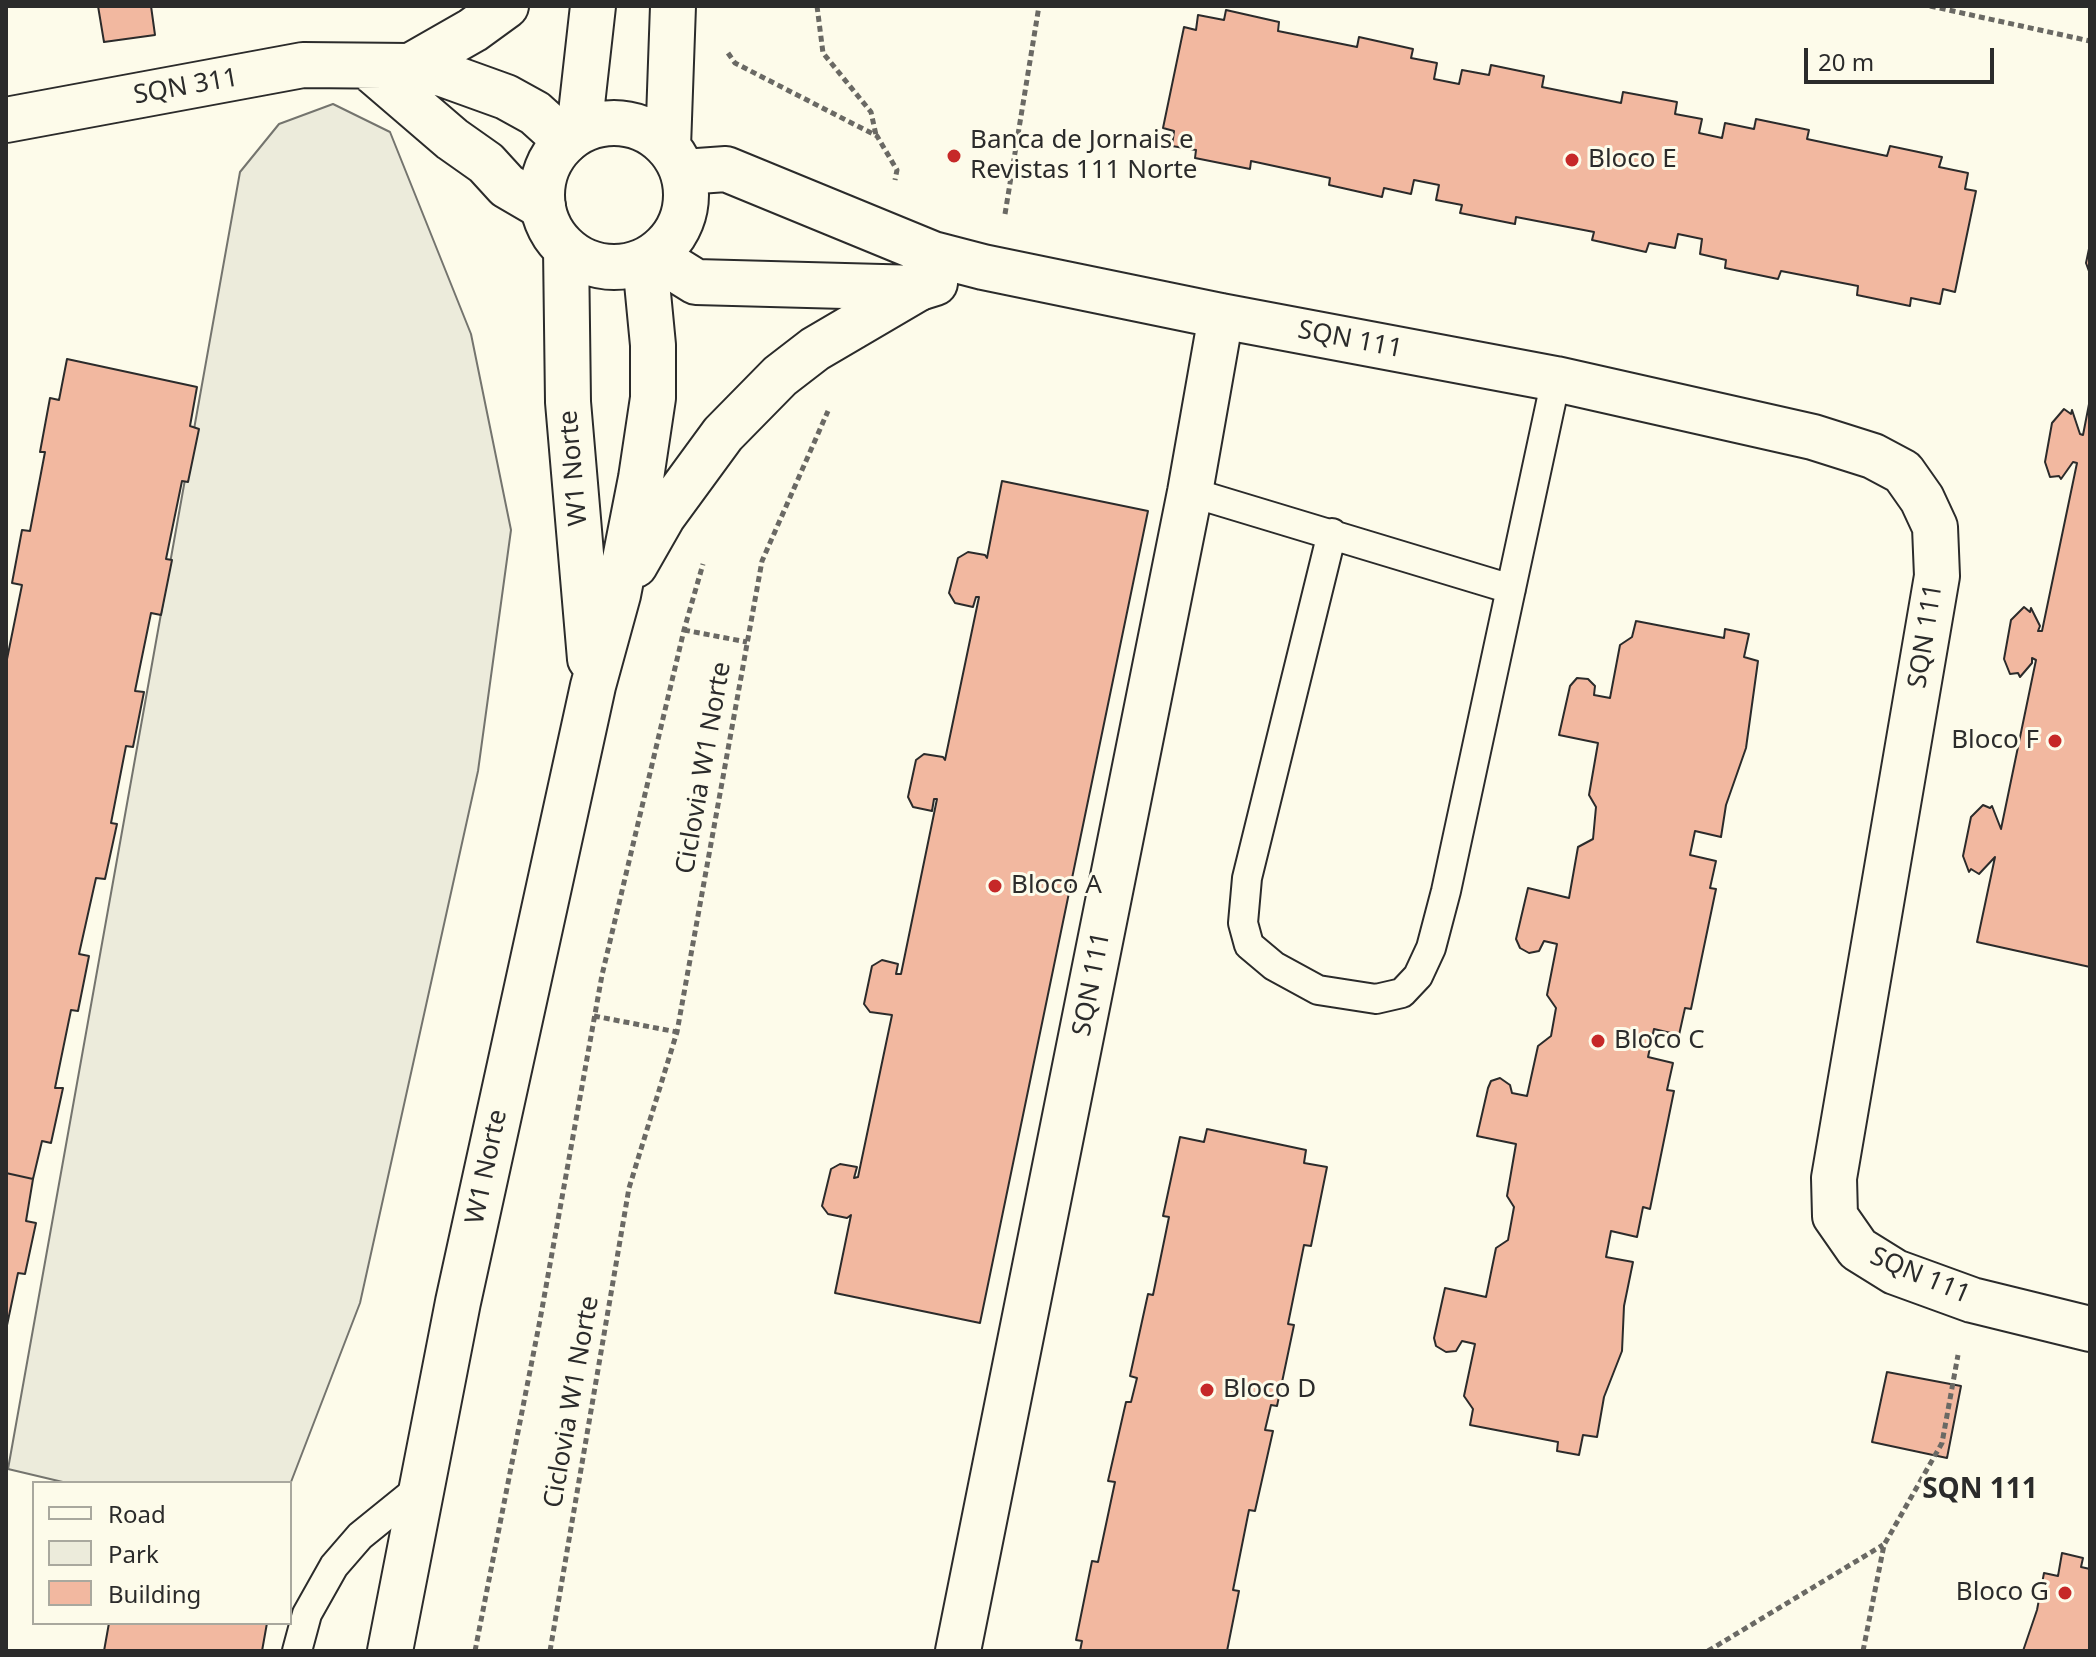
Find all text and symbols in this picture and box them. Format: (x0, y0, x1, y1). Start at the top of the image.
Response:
scale bar (1808, 32, 1998, 82)
text: 20 m (1818, 45, 1874, 78)
street label: SQN 311 (131, 62, 241, 112)
place label: Banca de Jornais e Revistas 111 Norte (970, 125, 1198, 186)
place label: Bloco E (1588, 144, 1677, 176)
marker: Banca de Jornais e Revistas 111 Norte (945, 147, 963, 165)
marker: Bloco E (1563, 151, 1581, 169)
street label: SQN 111 (1295, 315, 1405, 365)
street label: W1 Norte (553, 409, 595, 527)
street label: SQN 111 (1902, 581, 1950, 691)
street label: Ciclovia W1 Norte (670, 659, 738, 877)
place label: Bloco F (1951, 725, 2039, 757)
marker: Bloco F (2046, 732, 2064, 750)
place label: Bloco A (1011, 870, 1102, 902)
marker: Bloco A (986, 877, 1004, 895)
street label: SQN 111 (1067, 929, 1117, 1039)
place label: Bloco C (1614, 1025, 1705, 1057)
marker: Bloco C (1589, 1032, 1607, 1050)
street label: W1 Norte (460, 1107, 514, 1227)
street label: SQN 111 (1865, 1241, 1975, 1311)
street label: Ciclovia W1 Norte (538, 1293, 606, 1511)
place label: Bloco D (1223, 1374, 1316, 1406)
marker: Bloco D (1198, 1381, 1216, 1399)
district label: SQN 111 (1922, 1473, 2038, 1507)
legend (32, 1481, 292, 1625)
text: Road (108, 1497, 166, 1530)
text: Park (108, 1537, 159, 1570)
text: Building (108, 1577, 201, 1610)
place label: Bloco G (1956, 1577, 2049, 1609)
marker: Bloco G (2056, 1584, 2074, 1602)

